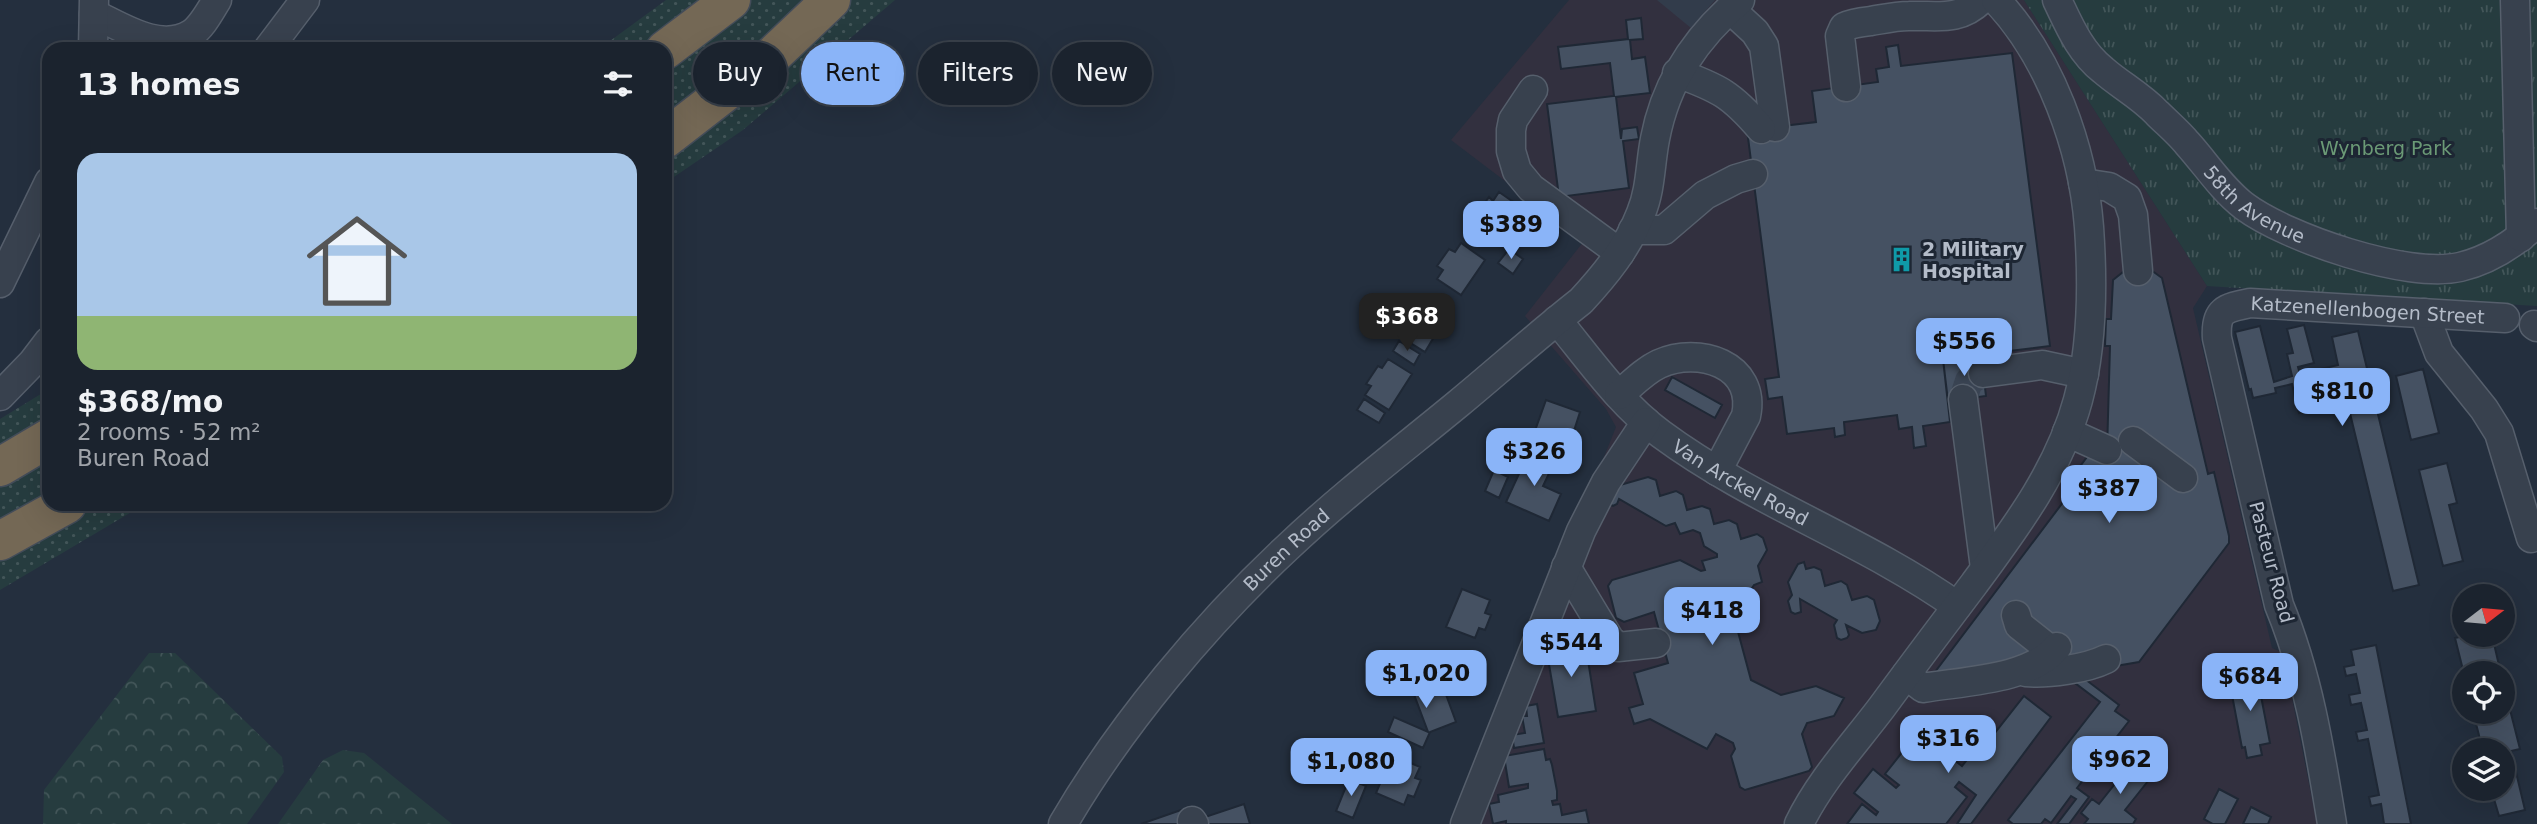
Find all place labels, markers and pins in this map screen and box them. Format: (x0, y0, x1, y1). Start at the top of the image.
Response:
pin: $389 (1470, 202, 1552, 261)
place label: 2 Military Hospital (1922, 238, 2025, 282)
building icon: 2 Military Hospital (1888, 246, 1916, 274)
pin: $368 (1366, 294, 1448, 353)
pin: $556 (1923, 318, 2005, 378)
pin: $810 (2301, 368, 2383, 428)
pin: $326 (1493, 428, 1575, 488)
pin: $387 (2068, 466, 2150, 525)
pin: $418 (1671, 588, 1753, 647)
pin: $544 (1530, 620, 1612, 679)
pin: $1,020 (1369, 650, 1483, 710)
pin: $684 (2209, 654, 2291, 713)
pin: $316 (1907, 716, 1989, 775)
pin: $962 (2079, 736, 2161, 796)
pin: $1,080 (1294, 738, 1408, 798)

